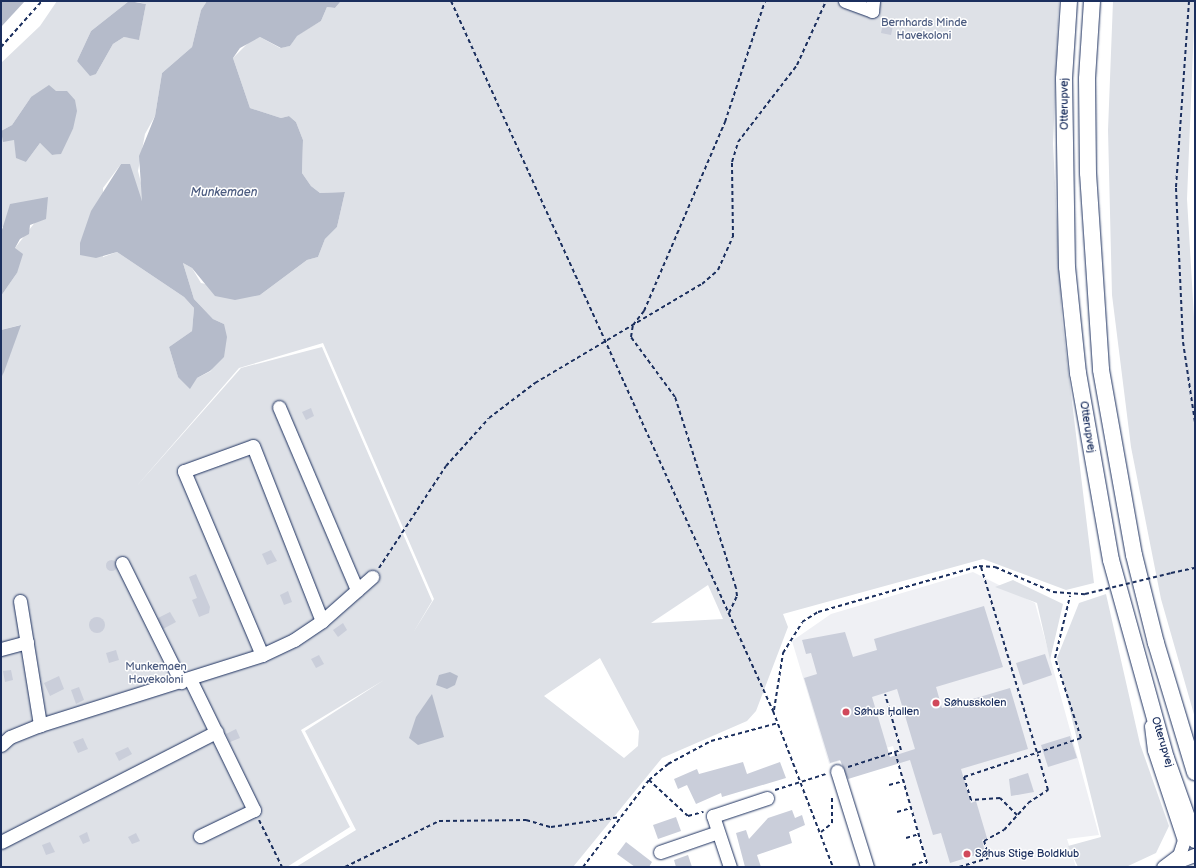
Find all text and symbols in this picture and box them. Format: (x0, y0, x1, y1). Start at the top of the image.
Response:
park label: Bernhards Minde Havekoloni (881, 17, 967, 43)
street label: Otterupvej (1058, 78, 1072, 130)
water label: Munkemaen (191, 186, 257, 200)
street label: Otterupvej (1076, 400, 1098, 454)
park label: Munkemaen Havekoloni (125, 661, 187, 687)
place label: Søhusskolen (944, 696, 1006, 710)
marker: Søhusskolen (931, 698, 941, 708)
place label: Søhus Hallen (854, 705, 919, 719)
marker: Søhus Hallen (841, 707, 851, 717)
street label: Otterupvej (1148, 715, 1176, 769)
place label: Søhus Stige Boldklub (975, 847, 1080, 861)
marker: Søhus Stige Boldklub (962, 849, 972, 859)

